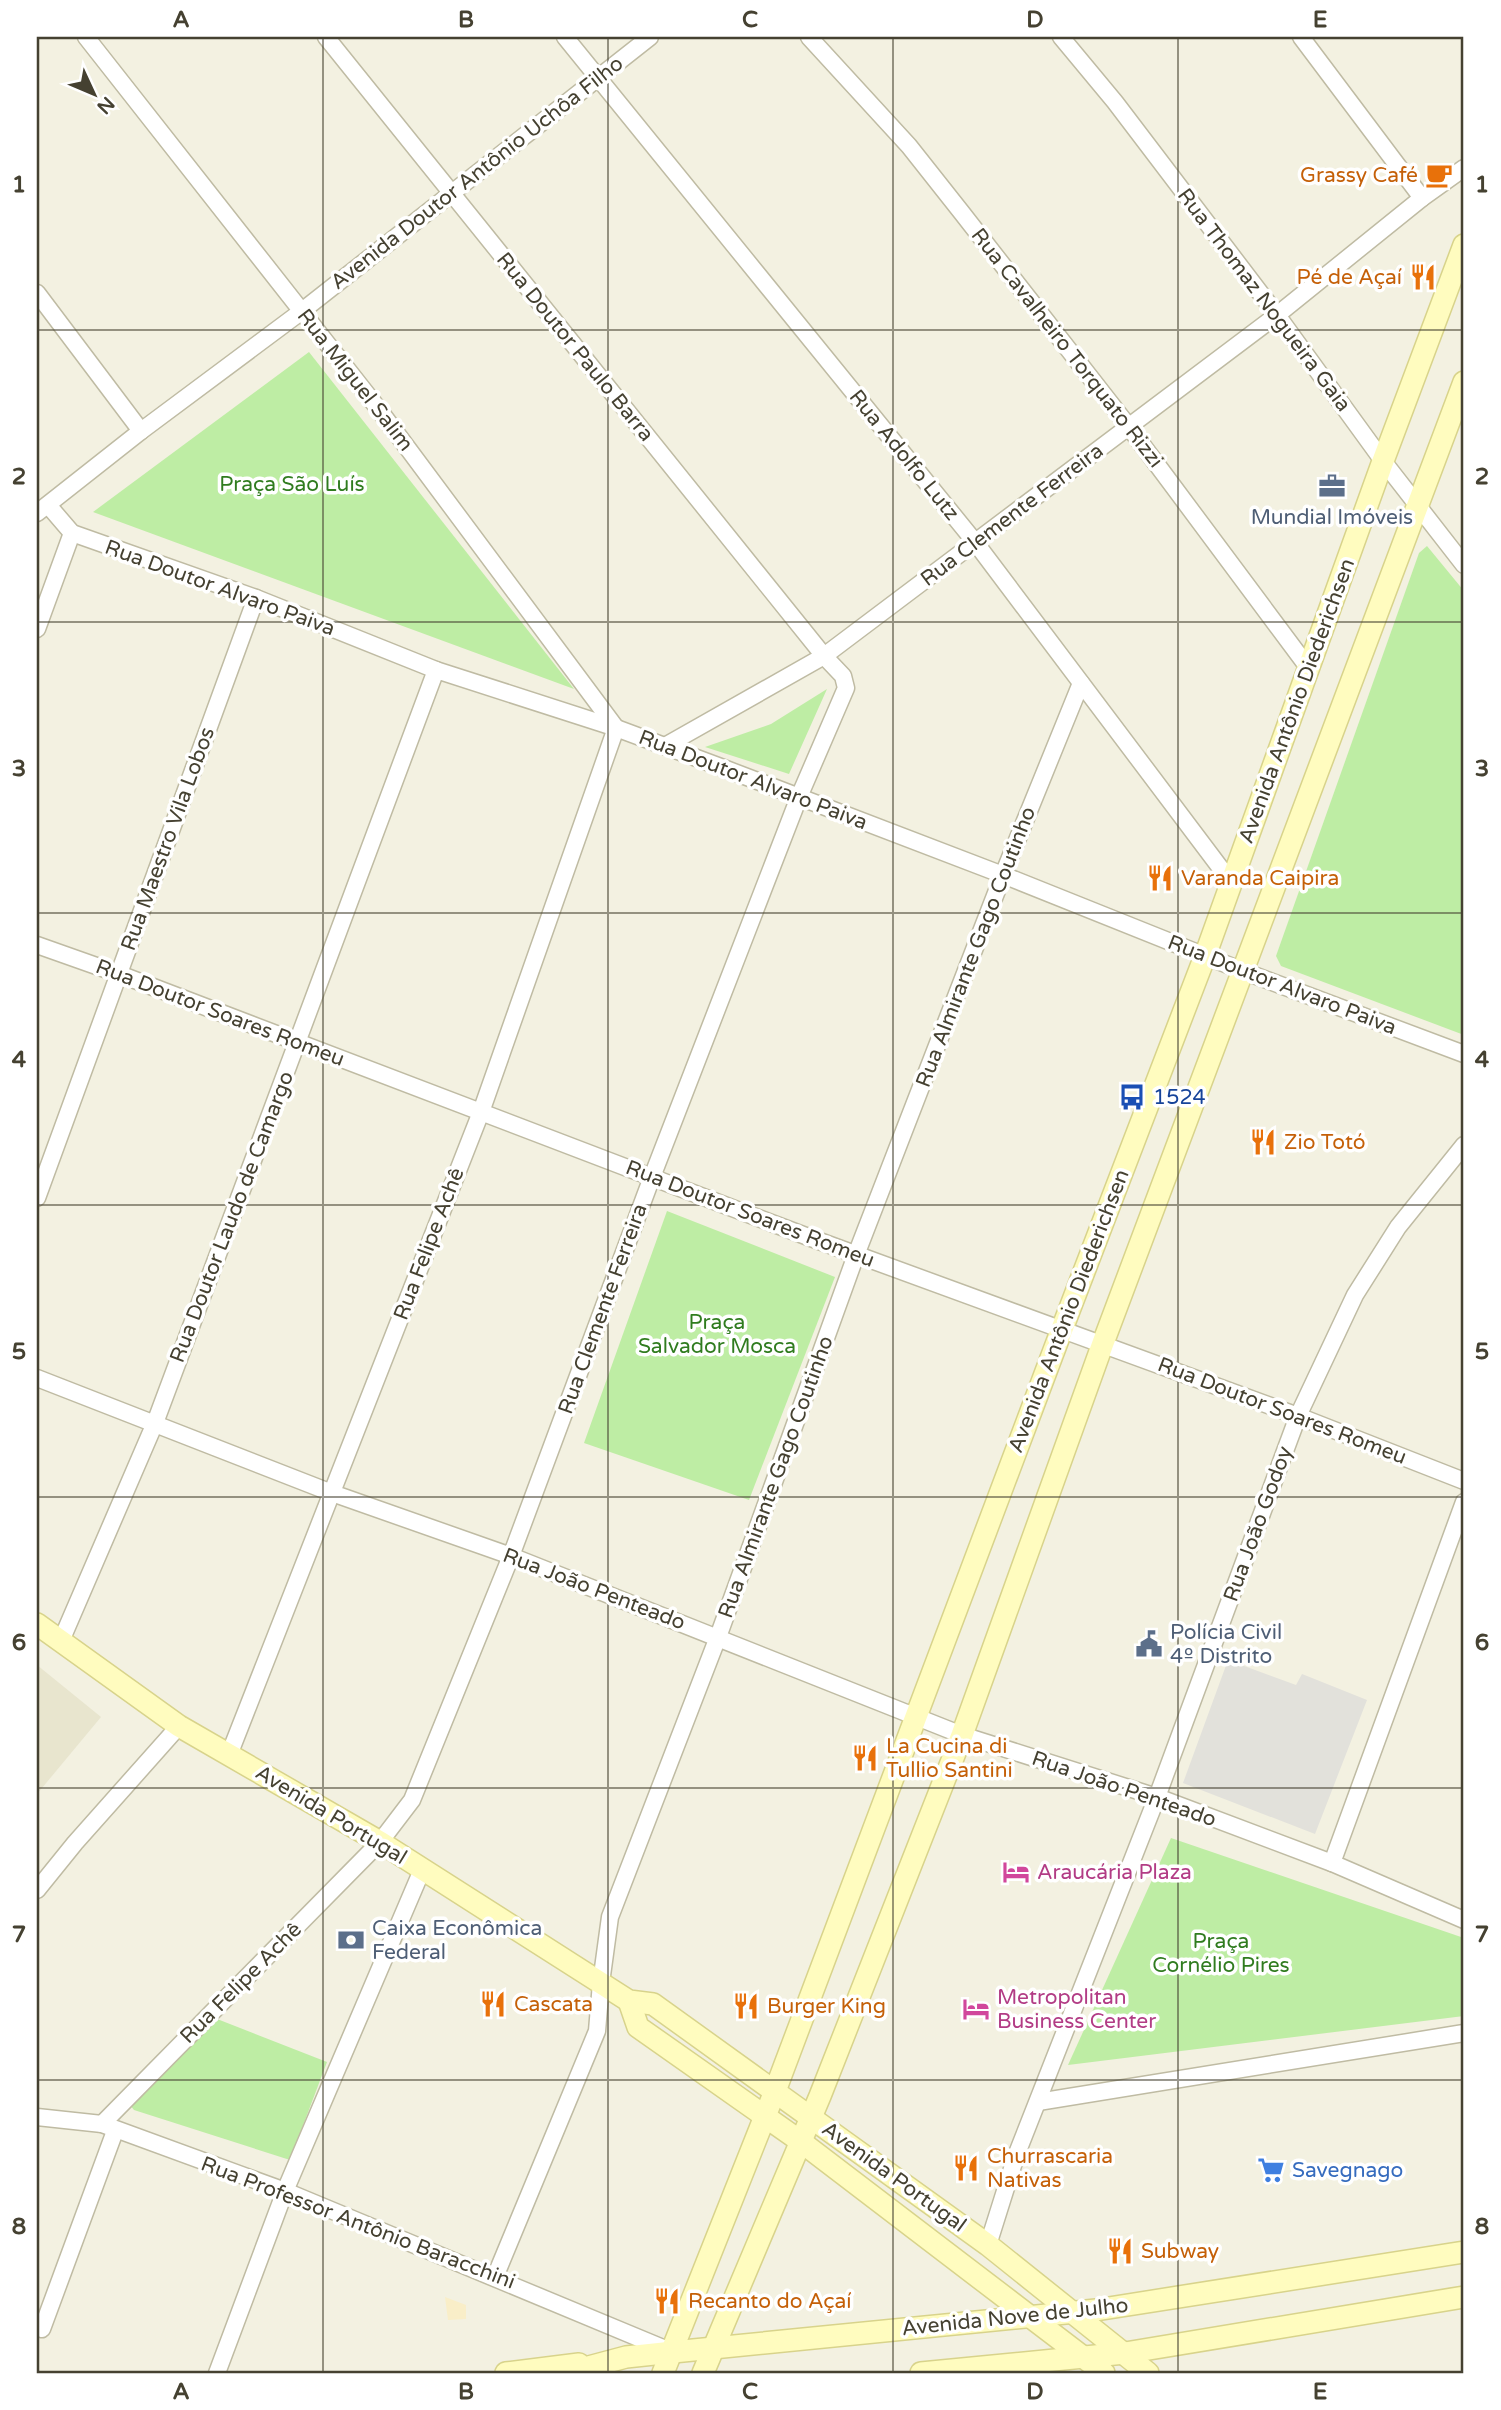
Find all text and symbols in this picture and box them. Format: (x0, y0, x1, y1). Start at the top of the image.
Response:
text: A (172, 6, 190, 34)
text: B (458, 6, 474, 34)
text: C (742, 6, 758, 34)
text: D (1026, 6, 1044, 34)
text: E (1313, 6, 1327, 34)
street label: Avenida Doutor Antônio Uchôa Filho (326, 51, 628, 295)
north arrow (60, 60, 130, 130)
text: N (92, 92, 119, 118)
cafe icon: Grassy Café (1424, 160, 1454, 190)
place label: Grassy Café (1300, 163, 1418, 188)
text: 1 (12, 171, 26, 199)
text: 1 (1475, 171, 1489, 199)
street label: Rua Thomaz Nogueira Gaia (1172, 184, 1356, 416)
street label: Rua Cavalheiro Torquato Rizzi (966, 223, 1168, 473)
street label: Rua Doutor Paulo Barra (491, 247, 659, 447)
restaurant icon: Pé de Açaí (1408, 262, 1438, 292)
place label: Pé de Açaí (1297, 265, 1402, 290)
street label: Rua Miguel Salim (292, 304, 418, 456)
street label: Rua Adolfo Lutz (844, 385, 964, 525)
street label: Rua Clemente Ferreira (916, 438, 1108, 592)
text: 2 (12, 463, 26, 491)
text: 2 (1475, 463, 1489, 491)
office icon: Mundial Imóveis (1317, 471, 1347, 501)
park label: Praça São Luís (219, 472, 365, 497)
place label: Mundial Imóveis (1251, 505, 1413, 530)
street label: Rua Doutor Alvaro Paiva (102, 535, 338, 641)
street label: Avenida Antônio Diederichsen (1234, 555, 1360, 847)
street label: Rua Maestro Vila Lobos (116, 724, 220, 954)
street label: Rua Doutor Alvaro Paiva (635, 725, 871, 835)
text: 3 (12, 755, 26, 783)
text: 3 (1475, 755, 1489, 783)
street label: Rua Almirante Gago Coutinho (911, 803, 1041, 1091)
restaurant icon: Varanda Caipira (1145, 863, 1175, 893)
place label: Varanda Caipira (1181, 866, 1339, 891)
street label: Rua Doutor Alvaro Paiva (1164, 930, 1400, 1040)
street label: Rua Doutor Soares Romeu (92, 954, 348, 1072)
text: 4 (12, 1046, 27, 1074)
text: 4 (1475, 1046, 1490, 1074)
street label: Rua Doutor Laudo de Camargo (165, 1068, 299, 1366)
bus stop icon: 1524 (1117, 1082, 1147, 1112)
place label: 1524 (1153, 1085, 1206, 1110)
restaurant icon: Zio Totó (1248, 1127, 1278, 1157)
place label: Zio Totó (1284, 1130, 1366, 1155)
street label: Rua Doutor Soares Romeu (622, 1155, 878, 1273)
street label: Rua Felipe Achê (388, 1164, 470, 1324)
street label: Avenida Antônio Diederichsen (1003, 1166, 1135, 1456)
street label: Rua Clemente Ferreira (553, 1200, 653, 1418)
park label: Praça Salvador Mosca (638, 1310, 796, 1359)
street label: Rua Almirante Gago Coutinho (713, 1332, 839, 1622)
text: 5 (12, 1338, 26, 1366)
text: 5 (1475, 1338, 1489, 1366)
street label: Rua Doutor Soares Romeu (1154, 1352, 1410, 1470)
street label: Rua João Godoy (1218, 1443, 1298, 1605)
street label: Rua João Penteado (499, 1543, 689, 1635)
place label: Polícia Civil 4º Distrito (1170, 1620, 1282, 1669)
text: 6 (12, 1629, 26, 1657)
public building icon: Polícia Civil 4º Distrito (1134, 1629, 1164, 1659)
text: 6 (1475, 1629, 1489, 1657)
place label: La Cucina di Tullio Santini (886, 1734, 1013, 1783)
restaurant icon: La Cucina di Tullio Santini (850, 1743, 880, 1773)
street label: Rua João Penteado (1028, 1746, 1220, 1832)
street label: Avenida Portugal (251, 1760, 411, 1870)
hotel icon: Araucária Plaza (1001, 1857, 1031, 1887)
place label: Araucária Plaza (1037, 1860, 1192, 1885)
place label: Caixa Econômica Federal (372, 1916, 542, 1965)
street label: Rua Felipe Achê (175, 1917, 307, 2049)
text: 7 (12, 1921, 26, 1949)
text: 7 (1475, 1921, 1489, 1949)
bank icon: Caixa Econômica Federal (336, 1925, 366, 1955)
park label: Praça Cornélio Pires (1152, 1929, 1290, 1978)
place label: Metropolitan Business Center (997, 1985, 1156, 2034)
restaurant icon: Cascata (478, 1989, 508, 2019)
restaurant icon: Burger King (731, 1991, 761, 2021)
place label: Cascata (514, 1992, 593, 2017)
place label: Burger King (767, 1994, 886, 2019)
hotel icon: Metropolitan Business Center (961, 1994, 991, 2024)
street label: Avenida Portugal (817, 2116, 971, 2238)
place label: Churrascaria Nativas (987, 2144, 1113, 2193)
street label: Rua Professor Antônio Baracchini (197, 2151, 519, 2295)
restaurant icon: Churrascaria Nativas (951, 2153, 981, 2183)
supermarket icon: Savegnago (1256, 2155, 1286, 2185)
place label: Savegnago (1292, 2158, 1403, 2183)
text: 8 (12, 2213, 26, 2241)
text: 8 (1475, 2213, 1489, 2241)
restaurant icon: Subway (1105, 2236, 1135, 2266)
place label: Subway (1141, 2239, 1219, 2264)
restaurant icon: Recanto do Açaí (652, 2286, 682, 2316)
place label: Recanto do Açaí (688, 2289, 852, 2314)
street label: Avenida Nove de Julho (900, 2293, 1130, 2341)
text: A (172, 2378, 190, 2406)
text: B (458, 2378, 474, 2406)
text: C (742, 2378, 758, 2406)
text: D (1026, 2378, 1044, 2406)
text: E (1313, 2378, 1327, 2406)

